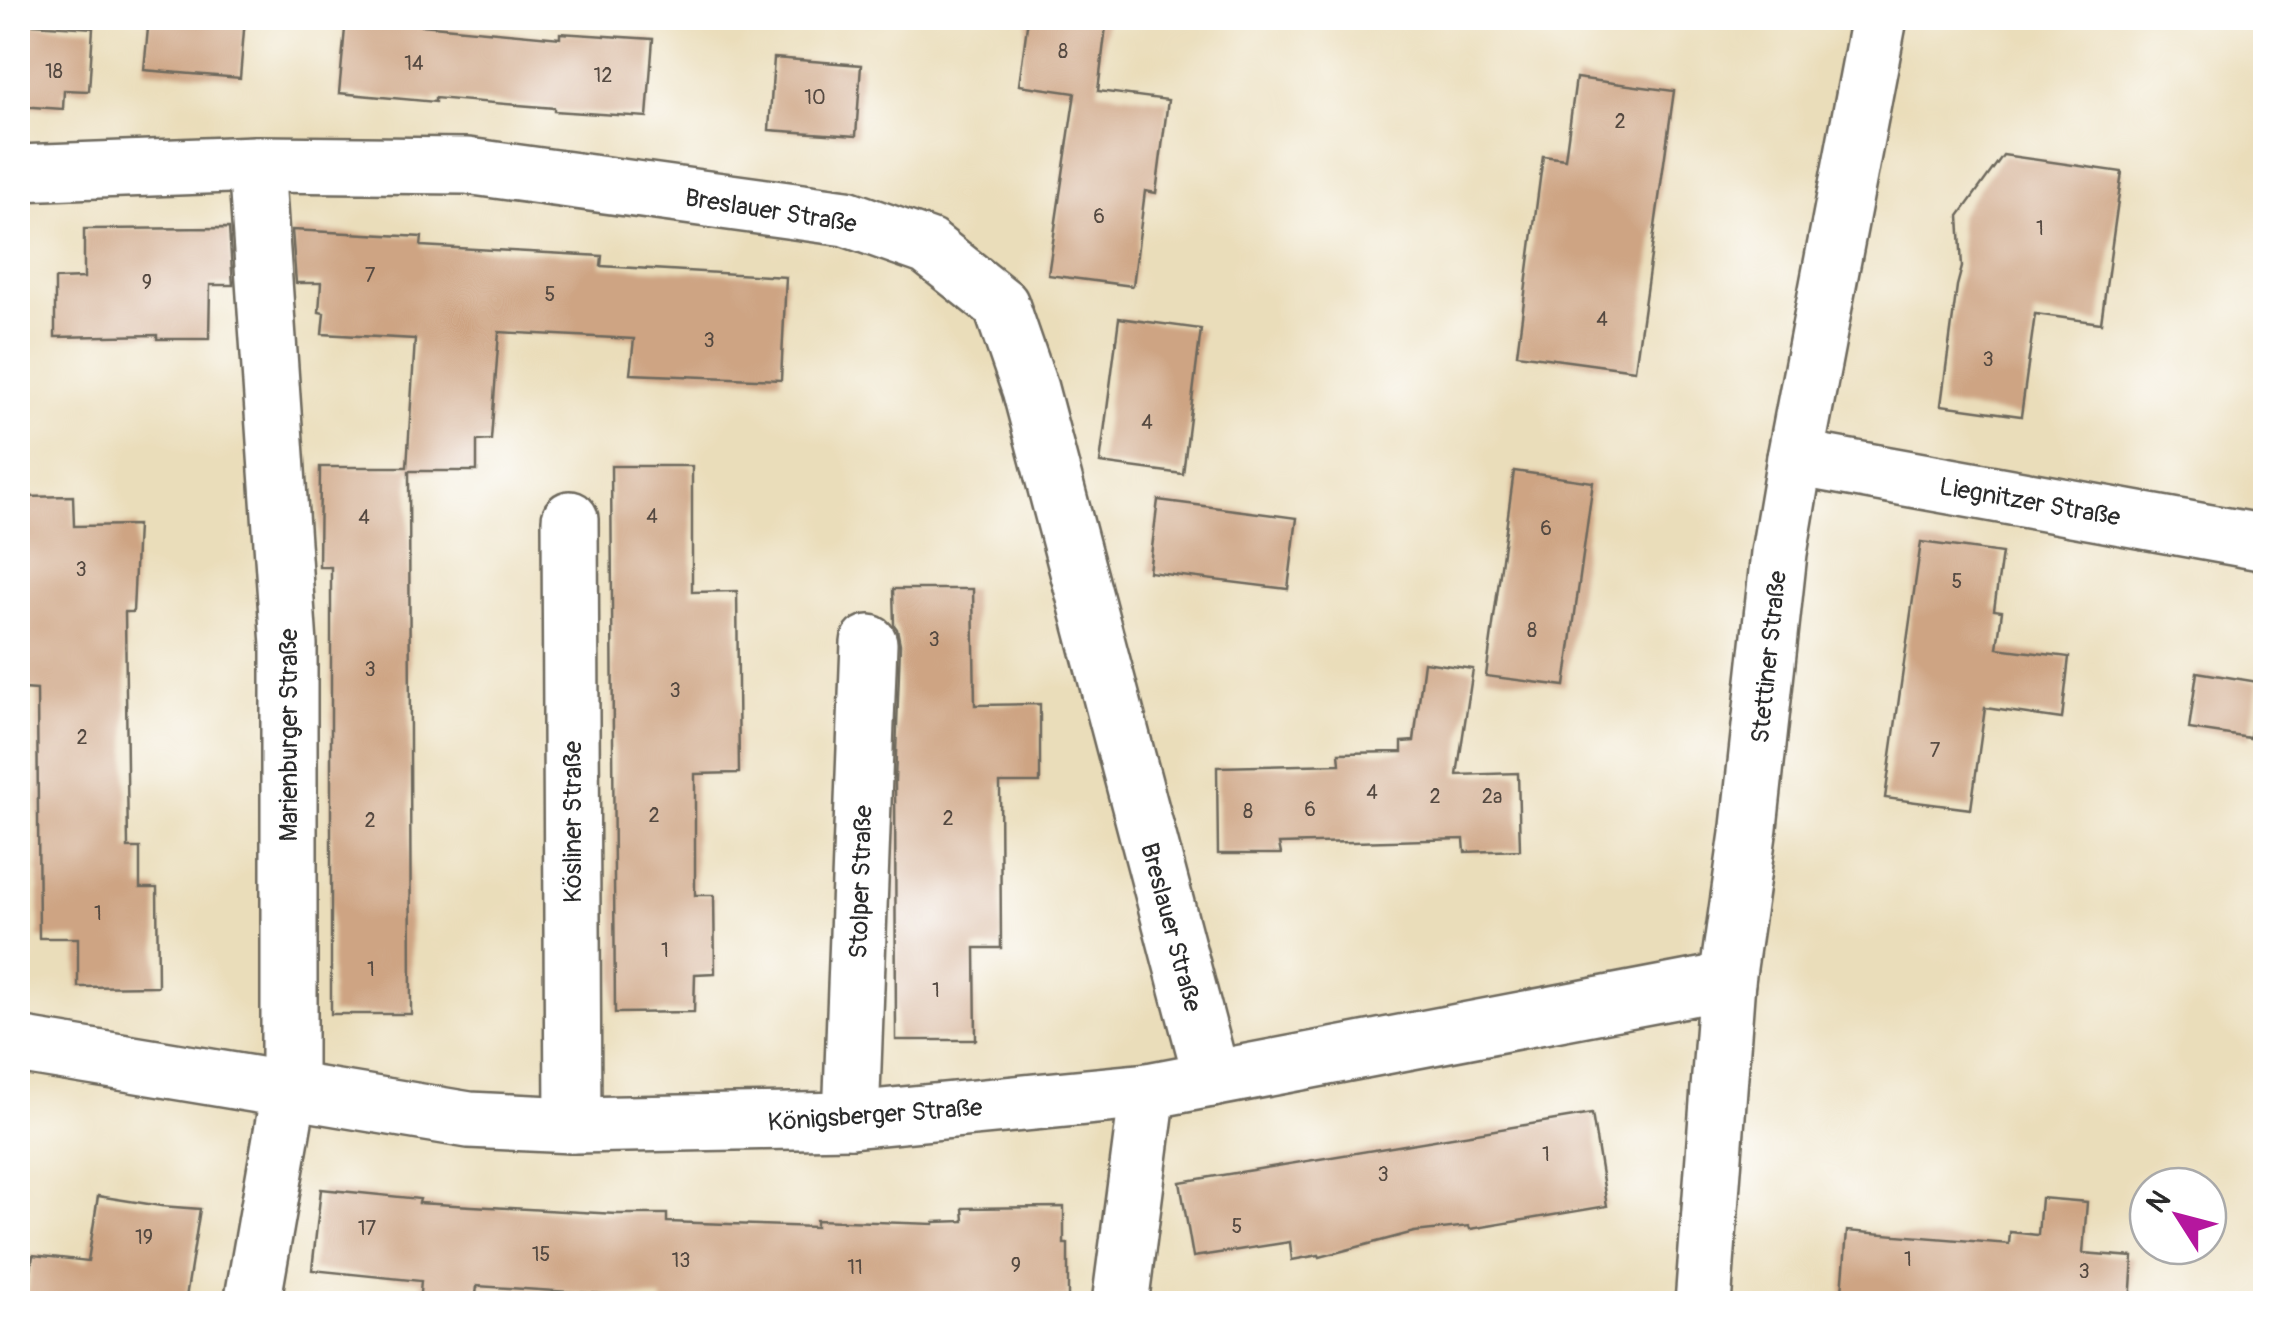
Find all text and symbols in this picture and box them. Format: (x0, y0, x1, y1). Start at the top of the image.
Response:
house number: 8 (1058, 39, 1068, 64)
house number: 14 (404, 51, 424, 76)
house number: 18 (45, 59, 63, 84)
house number: 12 (594, 63, 613, 88)
house number: 10 (804, 85, 826, 110)
house number: 2 (1614, 109, 1626, 134)
street label: Breslauer Straße (683, 183, 860, 240)
house number: 6 (1093, 204, 1105, 229)
house number: 1 (2036, 216, 2044, 241)
house number: 7 (365, 263, 376, 288)
house number: 9 (142, 270, 152, 295)
house number: 5 (545, 282, 555, 307)
house number: 4 (1596, 307, 1608, 332)
house number: 3 (703, 328, 715, 353)
house number: 3 (1982, 347, 1994, 372)
house number: 4 (1141, 410, 1153, 435)
street label: Liegnitzer Straße (1937, 471, 2123, 534)
house number: 4 (646, 504, 658, 529)
house number: 4 (358, 505, 370, 530)
house number: 6 (1540, 516, 1552, 541)
house number: 3 (75, 557, 87, 582)
street label: Stettiner Straße (1745, 569, 1794, 745)
house number: 5 (1952, 569, 1962, 594)
house number: 8 (1527, 618, 1537, 643)
house number: 3 (928, 627, 940, 652)
street label: Marienburger Straße (274, 628, 305, 842)
house number: 3 (364, 657, 376, 682)
house number: 3 (669, 678, 681, 703)
house number: 2 (76, 725, 88, 750)
house number: 7 (1930, 738, 1941, 763)
street label: Kösliner Straße (558, 740, 589, 903)
house number: 4 (1366, 780, 1378, 805)
house number: 2 (1429, 784, 1441, 809)
house number: 2a (1482, 784, 1502, 809)
house number: 6 (1304, 797, 1316, 822)
house number: 8 (1243, 799, 1253, 824)
house number: 2 (648, 803, 660, 828)
street label: Stolper Straße (843, 804, 880, 959)
house number: 2 (942, 806, 954, 831)
house number: 2 (364, 808, 376, 833)
street label: Breslauer Straße (1133, 840, 1208, 1016)
house number: 1 (94, 901, 102, 926)
house number: 1 (661, 938, 669, 963)
house number: 1 (367, 957, 375, 982)
house number: 1 (932, 978, 940, 1003)
street label: Königsberger Straße (767, 1092, 984, 1138)
house number: 1 (1542, 1142, 1550, 1167)
house number: 3 (1377, 1162, 1389, 1187)
north arrow (2128, 1166, 2228, 1266)
text: N (2139, 1184, 2179, 1220)
house number: 5 (1232, 1214, 1242, 1239)
house number: 17 (358, 1216, 377, 1241)
house number: 19 (135, 1225, 153, 1250)
house number: 15 (532, 1242, 550, 1267)
house number: 1 (1904, 1247, 1912, 1272)
house number: 13 (672, 1248, 690, 1273)
house number: 9 (1011, 1253, 1021, 1278)
house number: 11 (847, 1255, 863, 1280)
house number: 3 (2078, 1259, 2090, 1284)

